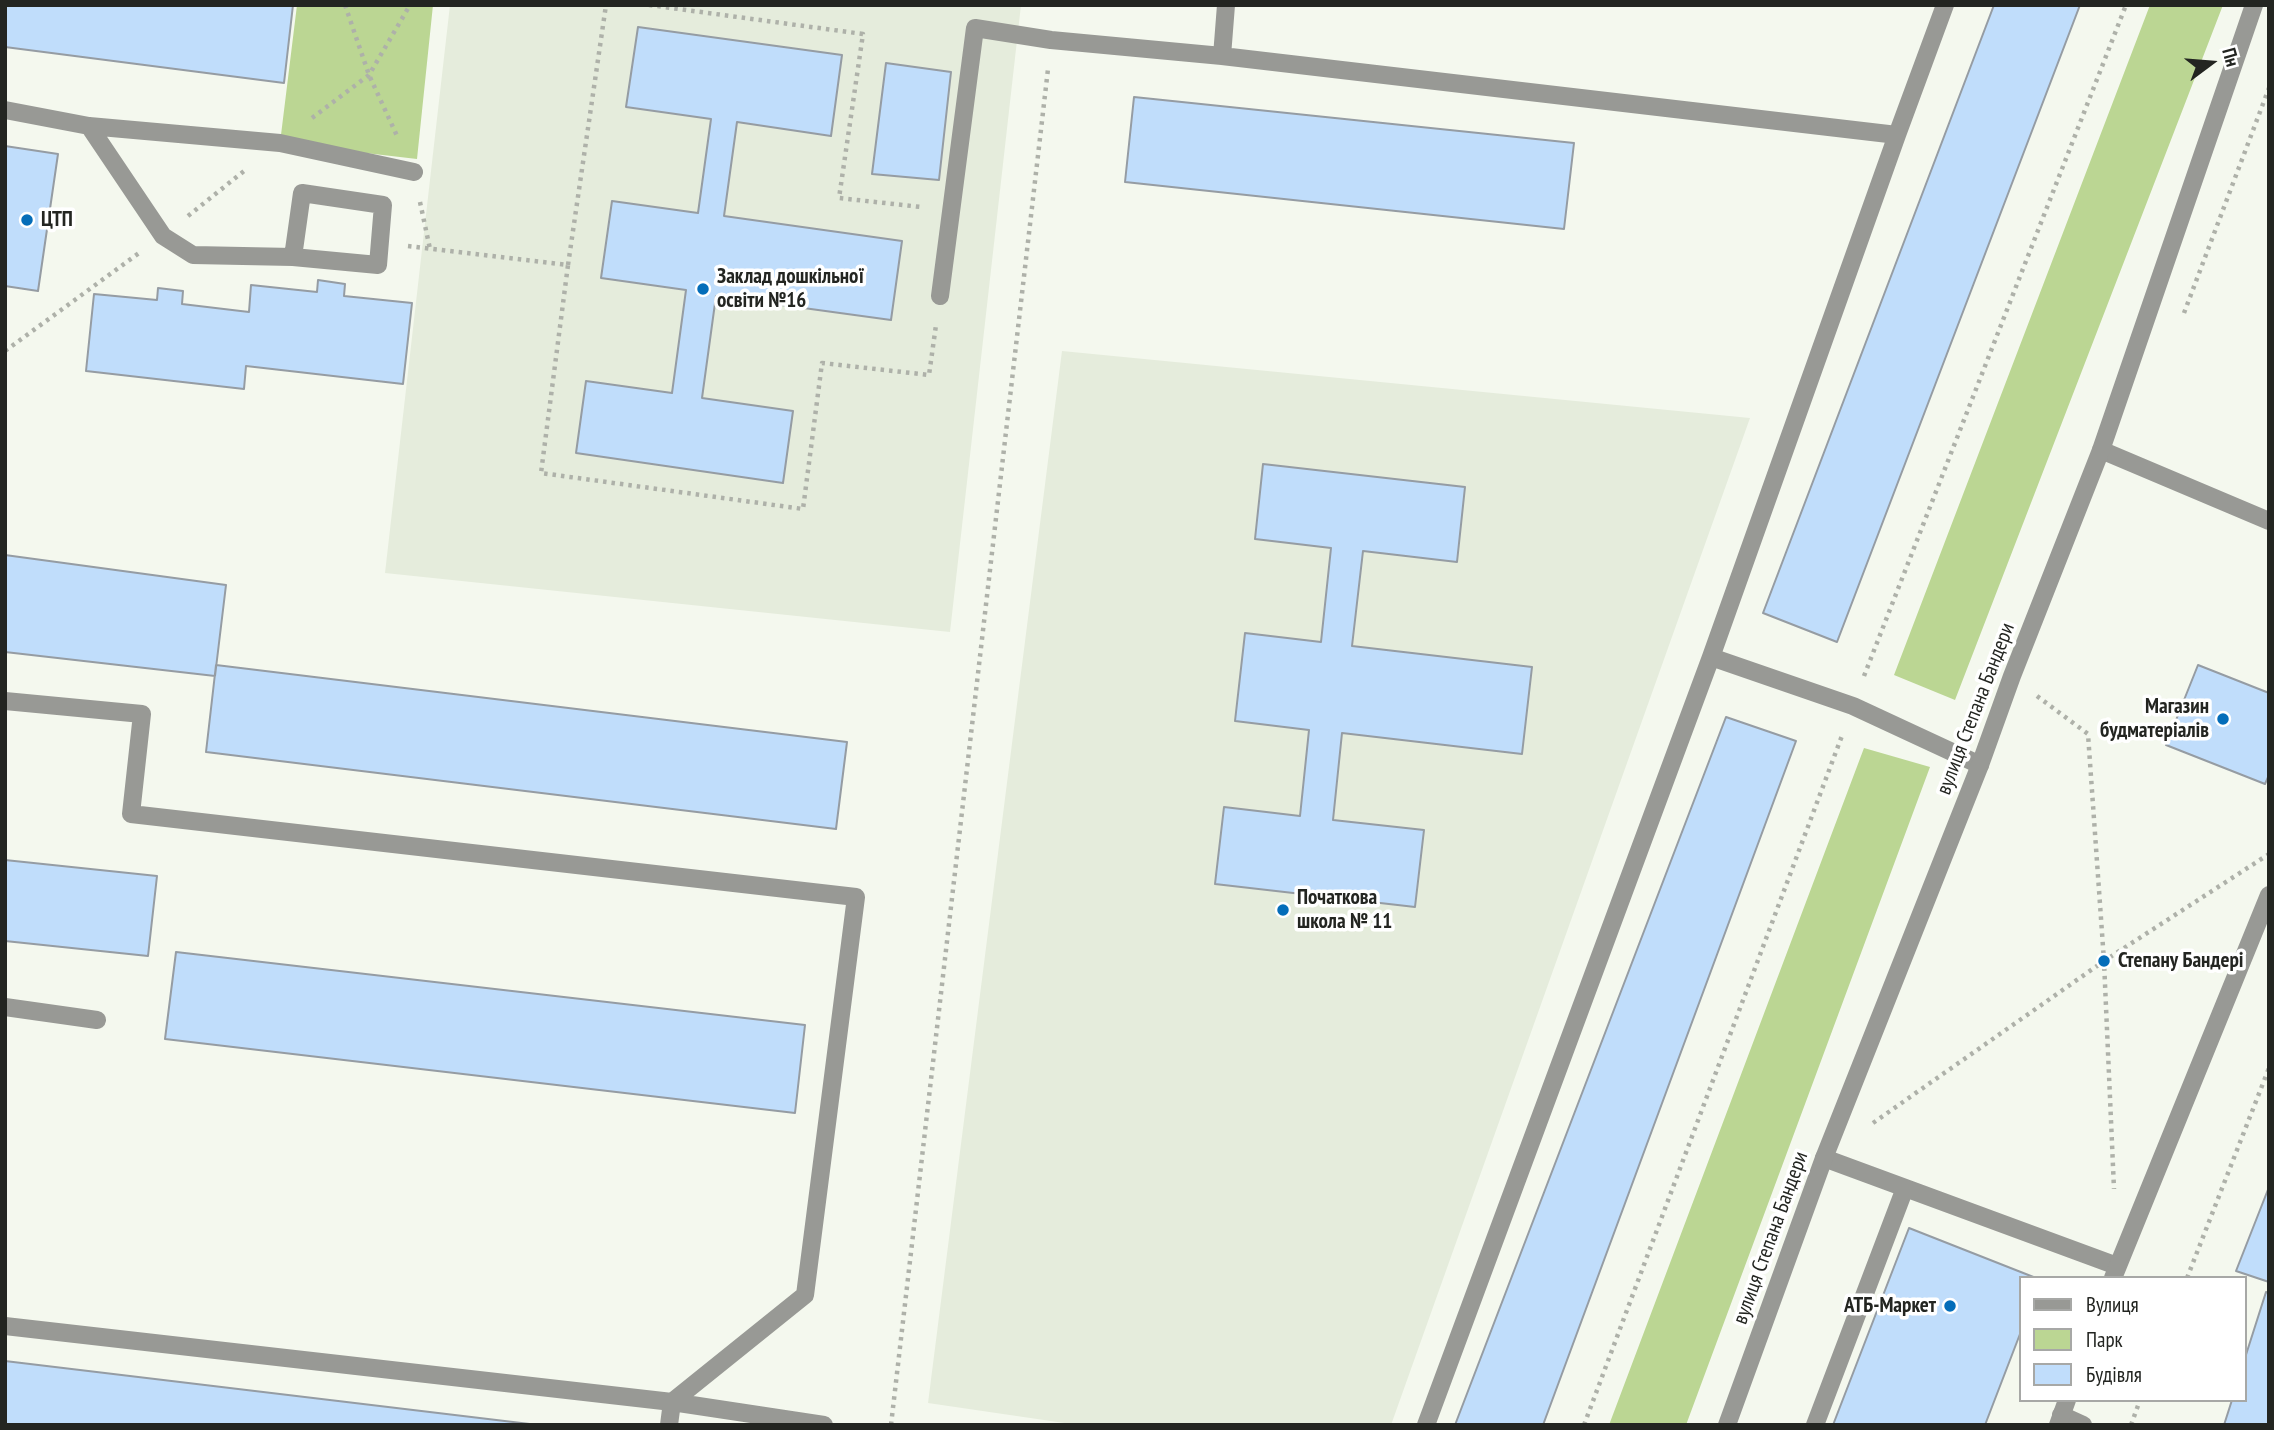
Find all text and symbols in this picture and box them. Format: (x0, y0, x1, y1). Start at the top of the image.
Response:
north arrow (2176, 28, 2246, 98)
text: Пн (2217, 45, 2245, 69)
place label: ЦТП (41, 207, 73, 233)
marker: ЦТП (19, 212, 35, 228)
place label: Заклад дошкільної освіти №16 (717, 264, 864, 314)
marker: Заклад дошкільної освіти №16 (695, 281, 711, 297)
street label: вулиця Степана Бандери (1932, 620, 2020, 798)
place label: Магазин будматеріалів (2100, 694, 2209, 744)
marker: Магазин будматеріалів (2215, 711, 2231, 727)
place label: Початкова школа № 11 (1297, 885, 1392, 935)
marker: Початкова школа № 11 (1275, 902, 1291, 918)
place label: Степану Бандері (2118, 948, 2243, 974)
marker: Степану Бандері (2096, 953, 2112, 969)
street label: вулиця Степана Бандери (1728, 1148, 1814, 1328)
legend (2018, 1276, 2246, 1402)
text: Вулиця (2086, 1291, 2139, 1318)
place label: АТБ-Маркет (1844, 1293, 1936, 1319)
marker: АТБ-Маркет (1942, 1298, 1958, 1314)
text: Парк (2086, 1326, 2123, 1353)
text: Будівля (2086, 1361, 2142, 1388)

